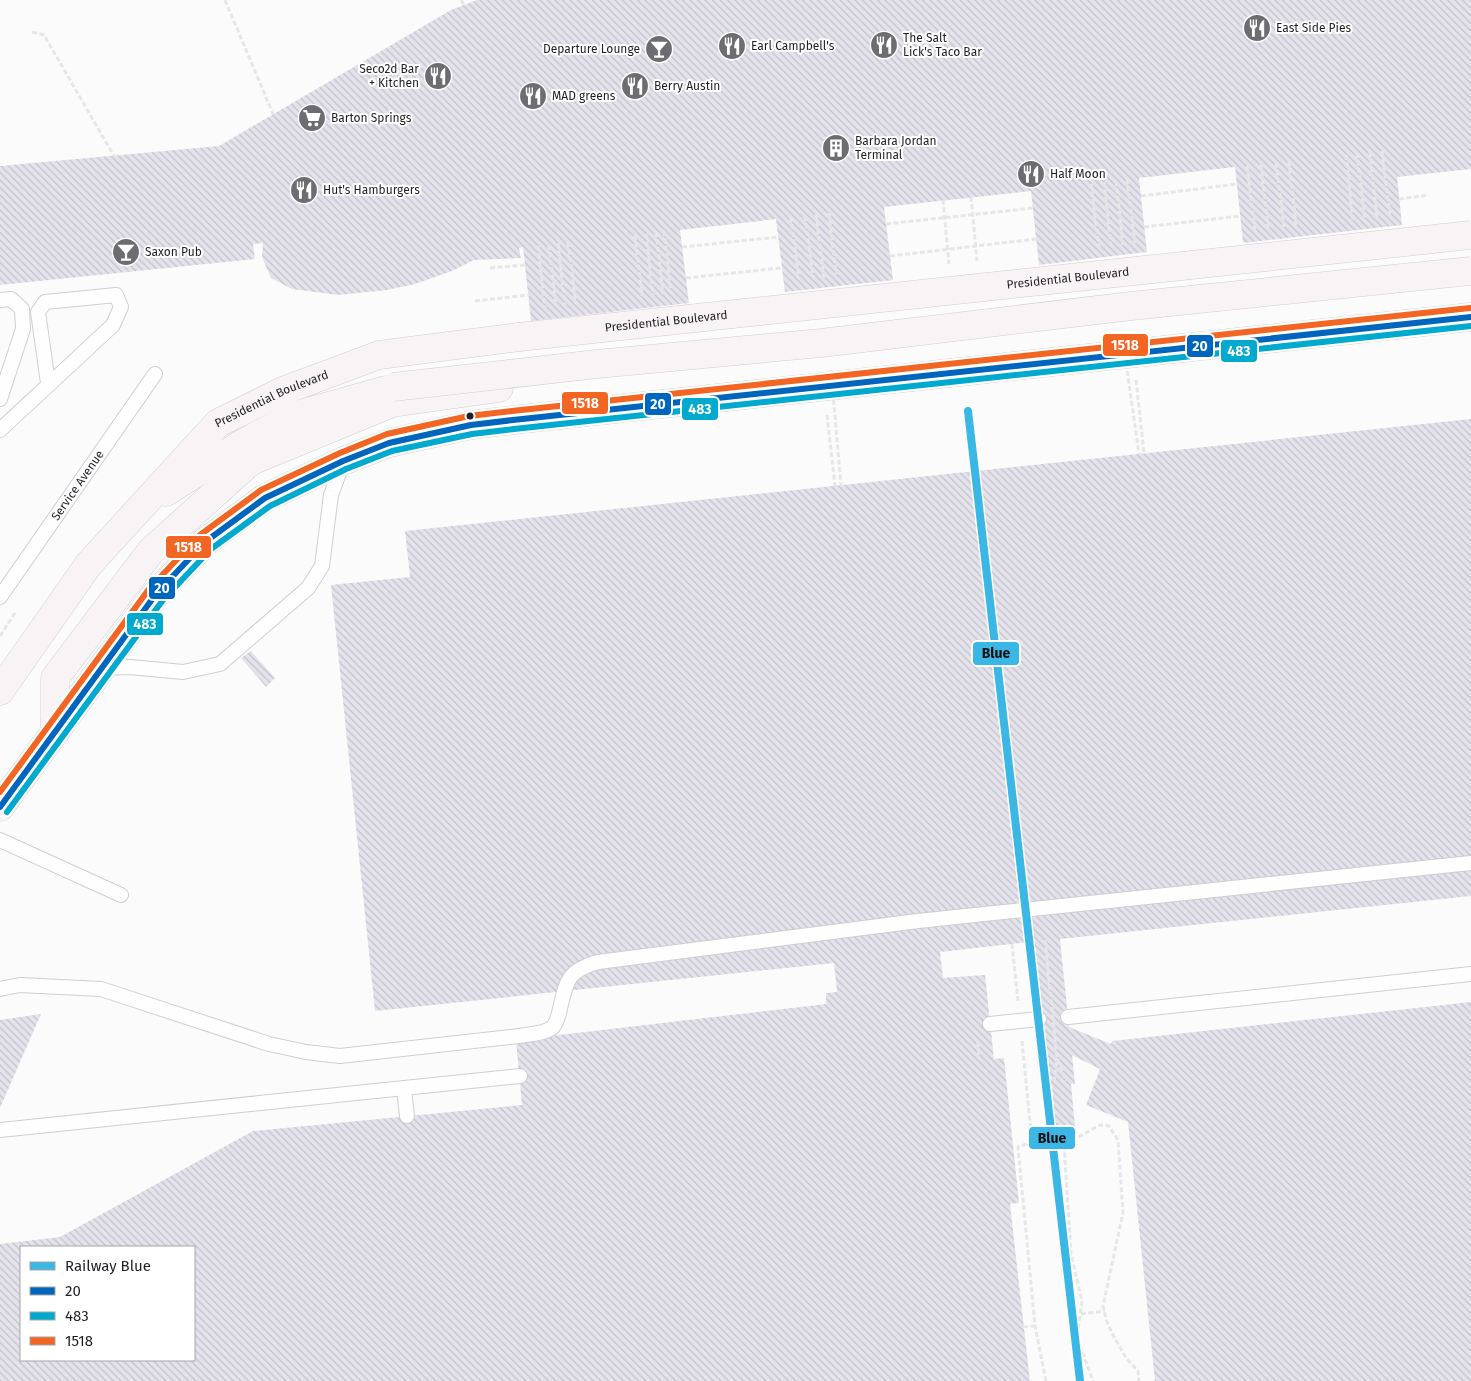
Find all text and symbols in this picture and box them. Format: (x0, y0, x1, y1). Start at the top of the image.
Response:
restaurant icon: East Side Pies (1242, 13, 1272, 43)
place label: East Side Pies (1276, 21, 1352, 35)
restaurant icon: The Salt Lick's Taco Bar (869, 30, 899, 60)
restaurant icon: Earl Campbell's (717, 31, 747, 61)
place label: The Salt Lick's Taco Bar (903, 31, 982, 59)
bar icon: Departure Lounge (644, 34, 674, 64)
place label: Earl Campbell's (751, 39, 835, 53)
place label: Departure Lounge (543, 42, 640, 56)
restaurant icon: Seco2d Bar + Kitchen (423, 61, 453, 91)
place label: Seco2d Bar + Kitchen (359, 62, 419, 90)
restaurant icon: Berry Austin (620, 71, 650, 101)
place label: Berry Austin (654, 79, 720, 93)
restaurant icon: MAD greens (518, 81, 548, 111)
place label: MAD greens (552, 89, 616, 103)
supermarket icon: Barton Springs (297, 103, 327, 133)
place label: Barton Springs (331, 111, 412, 125)
building icon: Barbara Jordan Terminal (821, 133, 851, 163)
place label: Barbara Jordan Terminal (855, 134, 937, 162)
restaurant icon: Half Moon (1016, 159, 1046, 189)
place label: Half Moon (1050, 167, 1106, 181)
restaurant icon: Hut's Hamburgers (289, 175, 319, 205)
place label: Hut's Hamburgers (323, 183, 420, 197)
bar icon: Saxon Pub (111, 237, 141, 267)
place label: Saxon Pub (145, 245, 202, 259)
street label: Presidential Boulevard (1006, 265, 1130, 292)
street label: Presidential Boulevard (604, 308, 728, 335)
line badge: 1518 (1102, 333, 1149, 357)
line badge: 20 (1186, 334, 1214, 358)
text: 1518 (1111, 337, 1139, 354)
text: 20 (1192, 338, 1208, 355)
line badge: 483 (1220, 339, 1258, 363)
text: 483 (1227, 343, 1251, 360)
street label: Presidential Boulevard (212, 367, 330, 431)
line badge: 1518 (561, 391, 609, 415)
line badge: 20 (644, 392, 672, 416)
text: 1518 (571, 395, 599, 412)
text: 20 (650, 396, 666, 413)
line badge: 483 (681, 397, 719, 421)
text: 483 (688, 401, 712, 418)
unlabelled marker (465, 411, 475, 421)
street label: Service Avenue (48, 448, 107, 523)
line badge: 1518 (165, 535, 212, 559)
text: 1518 (174, 539, 202, 556)
line badge: 20 (148, 576, 176, 600)
text: 20 (154, 580, 170, 597)
line badge: 483 (126, 612, 164, 636)
text: 483 (133, 616, 157, 633)
line badge: Blue (972, 641, 1020, 666)
text: Blue (982, 645, 1011, 662)
line badge: Blue (1028, 1126, 1076, 1150)
text: Blue (1038, 1130, 1067, 1147)
legend (20, 1246, 195, 1361)
text: Railway Blue (65, 1257, 151, 1275)
text: 20 (65, 1282, 81, 1300)
text: 483 (65, 1307, 89, 1325)
text: 1518 (65, 1332, 93, 1350)

